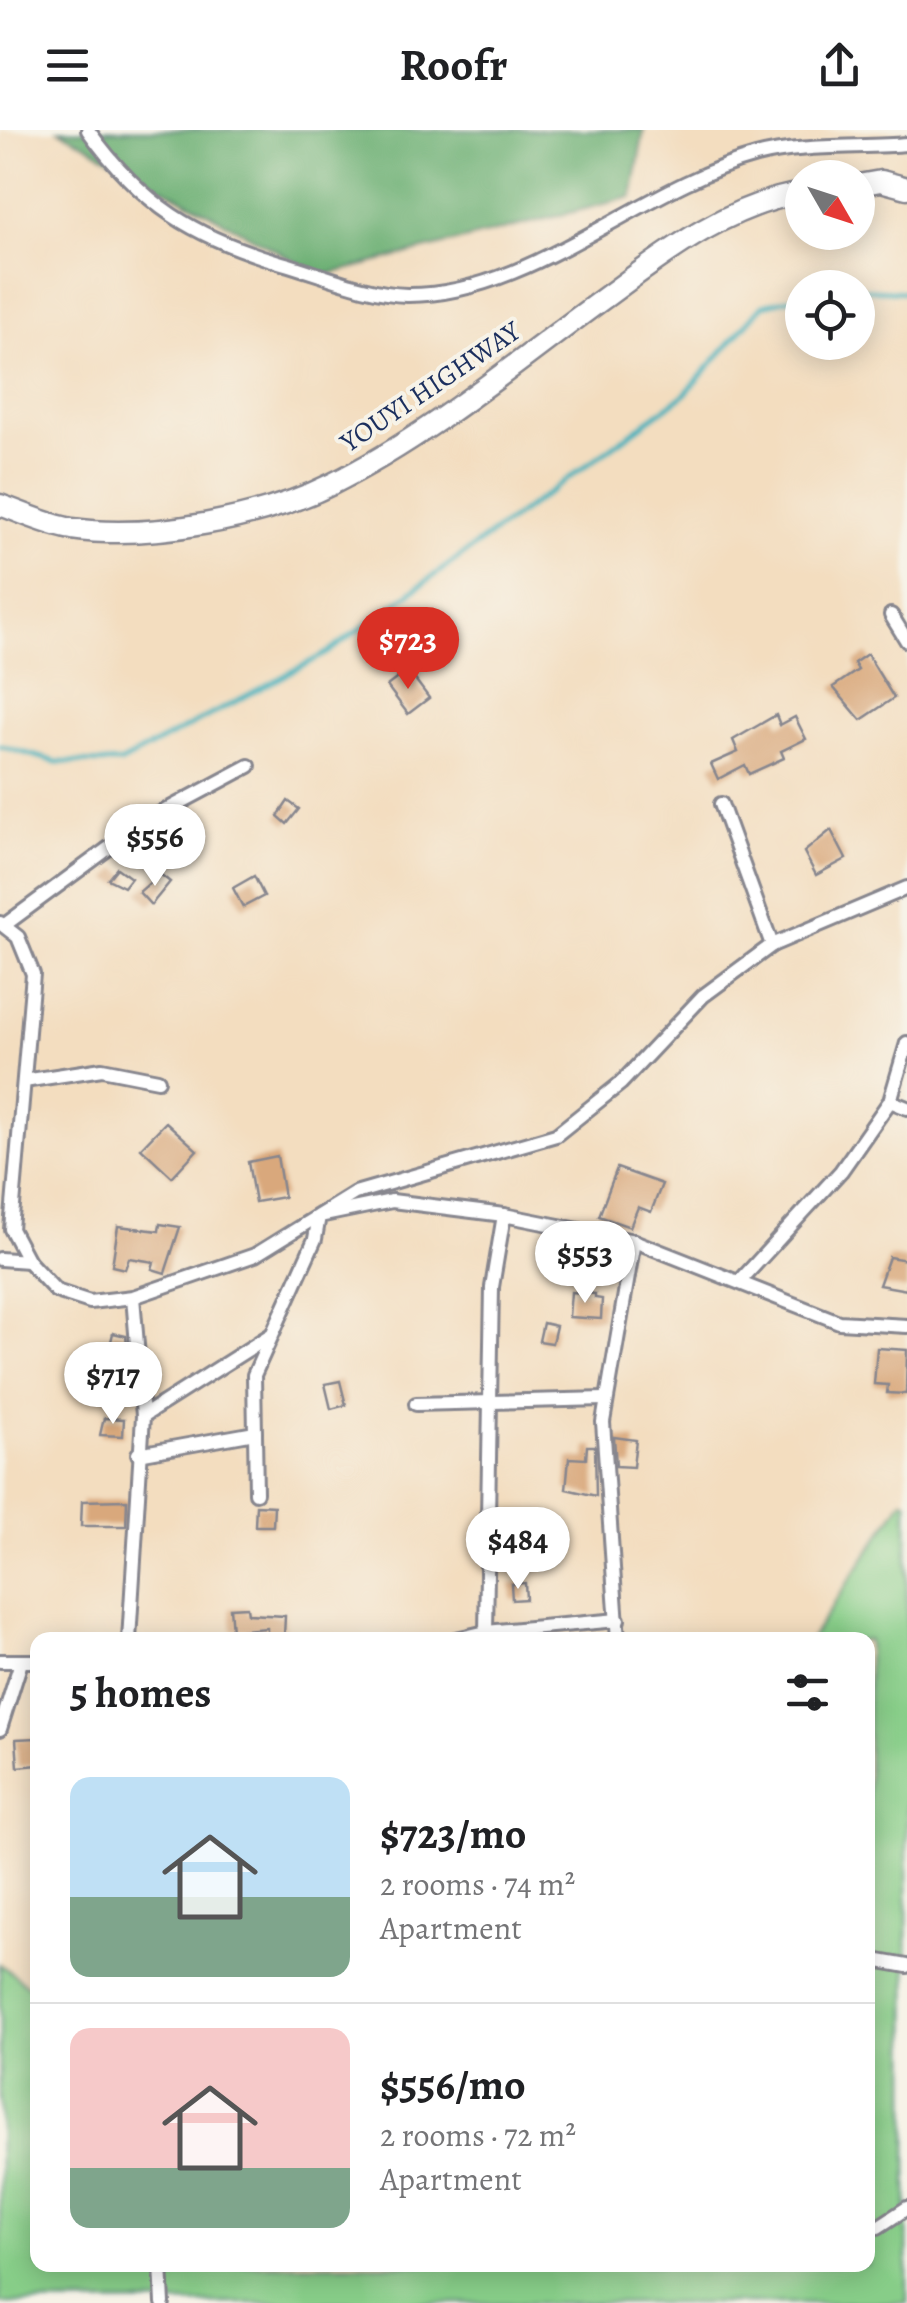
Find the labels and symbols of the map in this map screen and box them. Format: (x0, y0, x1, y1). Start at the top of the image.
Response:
north arrow (785, 160, 875, 250)
street label: YOUYI HIGHWAY (332, 312, 529, 462)
pin: $723 (349, 607, 467, 692)
pin: $556 (96, 804, 214, 889)
pin: $553 (526, 1221, 644, 1306)
pin: $717 (54, 1342, 172, 1427)
pin: $484 (459, 1507, 577, 1592)

